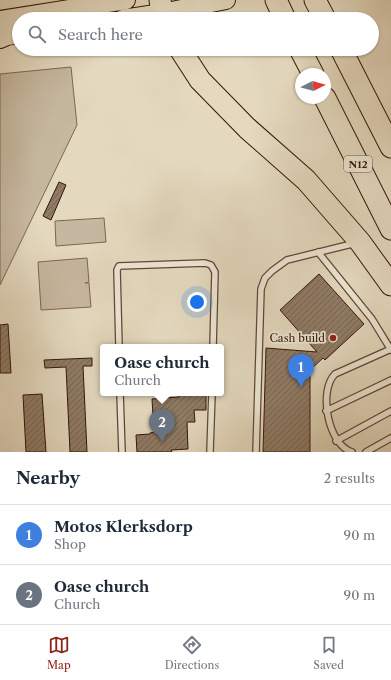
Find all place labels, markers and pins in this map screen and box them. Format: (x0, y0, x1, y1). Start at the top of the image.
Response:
place label: Cash build (269, 331, 325, 345)
marker: Cash build (328, 333, 338, 343)
pin: 1 (288, 354, 314, 387)
pin: 2 (149, 409, 175, 442)

